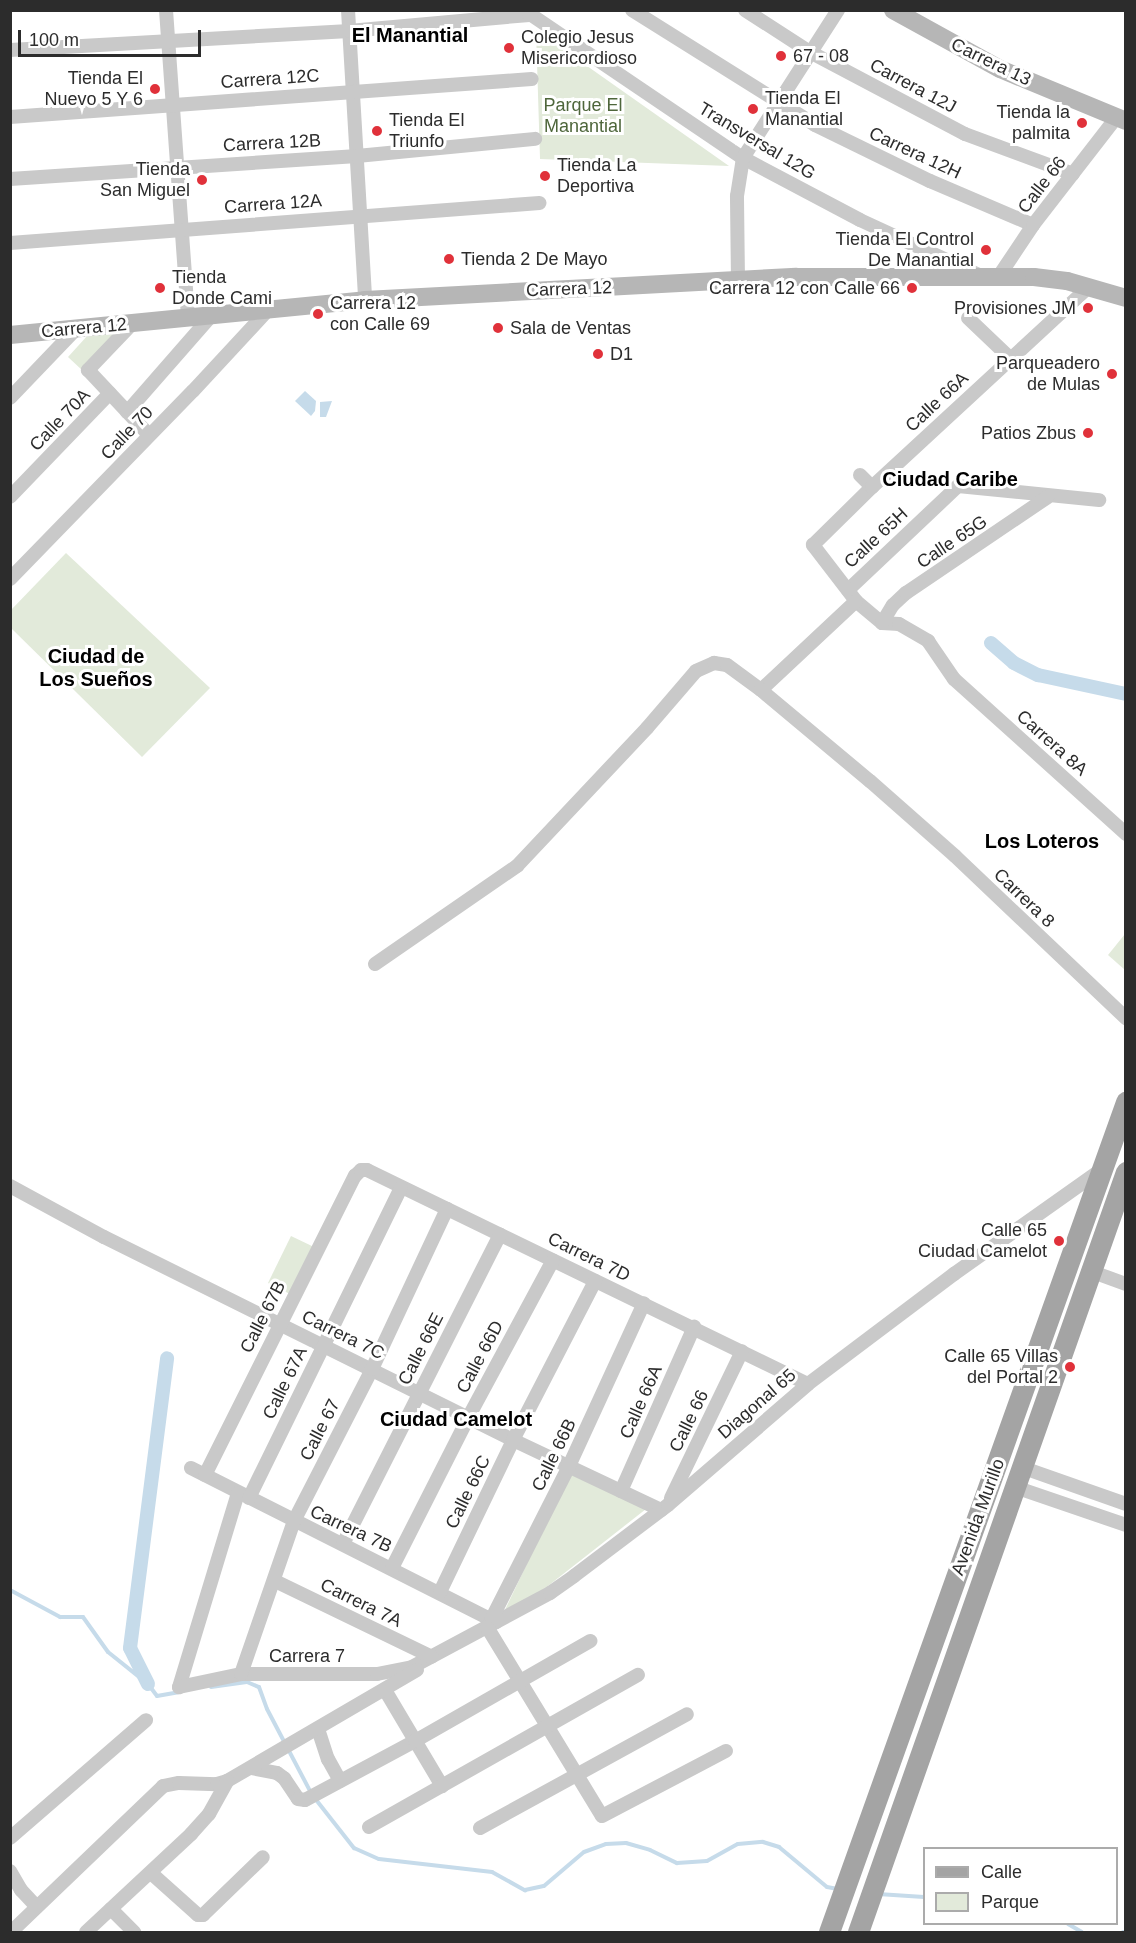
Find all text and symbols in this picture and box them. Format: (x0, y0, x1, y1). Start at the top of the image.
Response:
scale bar (21, 18, 204, 56)
district label: El Manantial (352, 23, 468, 47)
place label: Colegio Jesus Misericordioso (521, 27, 637, 70)
text: 100 m (29, 30, 79, 50)
street label: Carrera 13 (948, 33, 1034, 91)
marker: Colegio Jesus Misericordioso (502, 41, 516, 55)
place label: 67 - 08 (793, 45, 849, 67)
marker: 67 - 08 (774, 49, 788, 63)
street label: Carrera 12J (866, 54, 960, 118)
street label: Carrera 12C (220, 65, 320, 93)
place label: Tienda El Nuevo 5 Y 6 (44, 68, 143, 110)
marker: Tienda El Nuevo 5 Y 6 (148, 82, 162, 96)
place label: Tienda El Manantial (765, 88, 843, 130)
park label: Parque El Manantial (543, 95, 623, 138)
street label: Transversal 12G (695, 98, 819, 184)
marker: Tienda El Manantial (746, 102, 760, 116)
place label: Tienda la palmita (997, 102, 1070, 144)
place label: Tienda El Triunfo (389, 110, 464, 152)
marker: Tienda la palmita (1075, 116, 1089, 130)
street label: Carrera 12H (866, 122, 964, 184)
marker: Tienda El Triunfo (370, 124, 384, 138)
street label: Carrera 12B (222, 130, 322, 156)
street label: Calle 66 (1013, 152, 1071, 218)
place label: Tienda La Deportiva (557, 155, 636, 198)
place label: Tienda San Miguel (100, 159, 190, 201)
marker: Tienda La Deportiva (538, 169, 552, 183)
marker: Tienda San Miguel (195, 173, 209, 187)
street label: Carrera 12A (223, 190, 323, 218)
place label: Tienda El Control De Manantial (836, 229, 974, 272)
marker: Tienda El Control De Manantial (979, 243, 993, 257)
place label: Tienda 2 De Mayo (461, 248, 607, 270)
marker: Tienda 2 De Mayo (442, 252, 456, 266)
place label: Tienda Donde Cami (172, 267, 272, 310)
street label: Carrera 12 (526, 277, 612, 301)
place label: Carrera 12 con Calle 66 (709, 277, 900, 299)
marker: Tienda Donde Cami (153, 281, 167, 295)
marker: Carrera 12 con Calle 66 (905, 281, 919, 295)
place label: Carrera 12 con Calle 69 (330, 293, 430, 336)
place label: Provisiones JM (954, 297, 1076, 319)
marker: Provisiones JM (1081, 301, 1095, 315)
marker: Carrera 12 con Calle 69 (311, 307, 325, 321)
street label: Carrera 12 (40, 313, 128, 343)
place label: Sala de Ventas (510, 317, 631, 339)
marker: Sala de Ventas (491, 321, 505, 335)
place label: D1 (610, 343, 633, 365)
marker: D1 (591, 347, 605, 361)
place label: Parqueadero de Mulas (996, 353, 1100, 395)
street label: Calle 66A (901, 367, 973, 437)
marker: Parqueadero de Mulas (1105, 367, 1119, 381)
street label: Calle 70A (25, 384, 95, 456)
street label: Calle 70 (96, 402, 158, 464)
place label: Patios Zbus (981, 422, 1076, 444)
marker: Patios Zbus (1081, 426, 1095, 440)
district label: Ciudad Caribe (882, 467, 1018, 491)
street label: Calle 65H (840, 503, 912, 573)
street label: Calle 65G (913, 511, 991, 573)
district label: Ciudad de Los Sueños (39, 644, 153, 691)
street label: Carrera 8A (1012, 706, 1092, 780)
district label: Los Loteros (985, 829, 1099, 853)
street label: Carrera 8 (989, 864, 1059, 932)
place label: Calle 65 Ciudad Camelot (918, 1220, 1047, 1262)
street label: Carrera 7D (544, 1228, 634, 1286)
marker: Calle 65 Ciudad Camelot (1052, 1234, 1066, 1248)
street label: Calle 67B (236, 1277, 290, 1357)
street label: Carrera 7C (298, 1306, 388, 1364)
street label: Calle 66E (394, 1309, 448, 1389)
street label: Calle 66D (452, 1317, 508, 1397)
street label: Calle 67A (258, 1343, 312, 1423)
place label: Calle 65 Villas del Portal 2 (944, 1346, 1058, 1388)
marker: Calle 65 Villas del Portal 2 (1063, 1360, 1077, 1374)
street label: Calle 66A (615, 1362, 667, 1442)
street label: Diagonal 65 (714, 1364, 800, 1444)
street label: Calle 66 (665, 1387, 713, 1455)
street label: Calle 67 (295, 1396, 345, 1464)
district label: Ciudad Camelot (380, 1407, 532, 1431)
street label: Calle 66B (527, 1415, 581, 1495)
street label: Calle 66C (441, 1452, 495, 1532)
street label: Avenida Murillo (947, 1456, 1009, 1578)
street label: Carrera 7B (307, 1501, 395, 1557)
street label: Carrera 7A (317, 1574, 405, 1632)
street label: Carrera 7 (269, 1645, 345, 1667)
legend (923, 1847, 1118, 1925)
text: Calle (981, 1862, 1022, 1882)
text: Parque (981, 1892, 1039, 1912)

